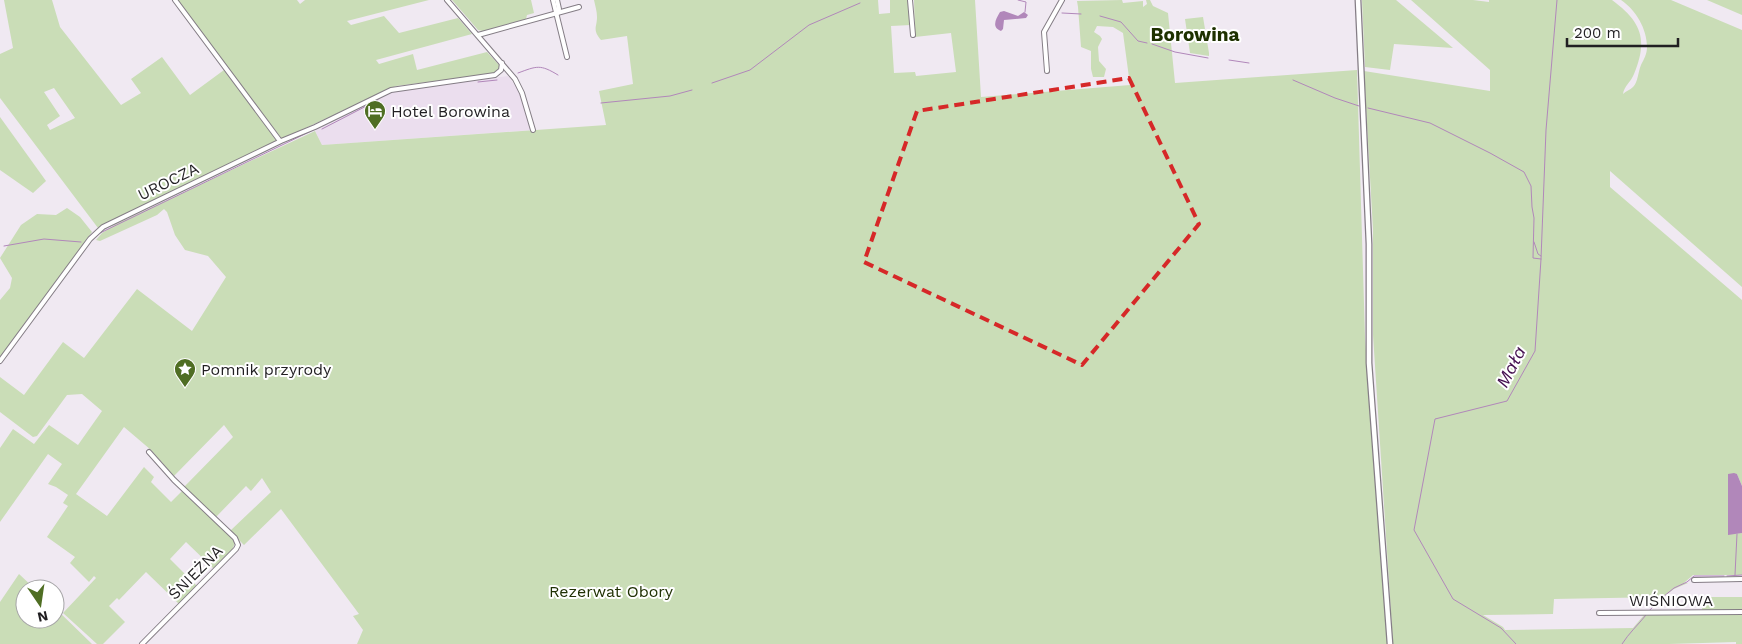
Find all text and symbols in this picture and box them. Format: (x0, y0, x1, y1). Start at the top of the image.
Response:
scale bar (1567, 15, 1678, 47)
district label: Borowina (1151, 23, 1239, 46)
text: 200 m (1574, 24, 1621, 42)
hotel icon: Hotel Borowina (363, 99, 387, 130)
place label: Hotel Borowina (391, 102, 510, 121)
street label: UROCZA (135, 158, 202, 204)
water label: Mała (1491, 343, 1530, 391)
place icon: Pomnik przyrody (173, 357, 197, 388)
place label: Pomnik przyrody (201, 360, 332, 379)
street label: ŚNIEŻNA (164, 541, 227, 604)
north arrow (15, 579, 65, 629)
park label: Rezerwat Obory (549, 582, 674, 601)
street label: WIŚNIOWA (1629, 591, 1713, 610)
text: N (36, 608, 50, 626)

